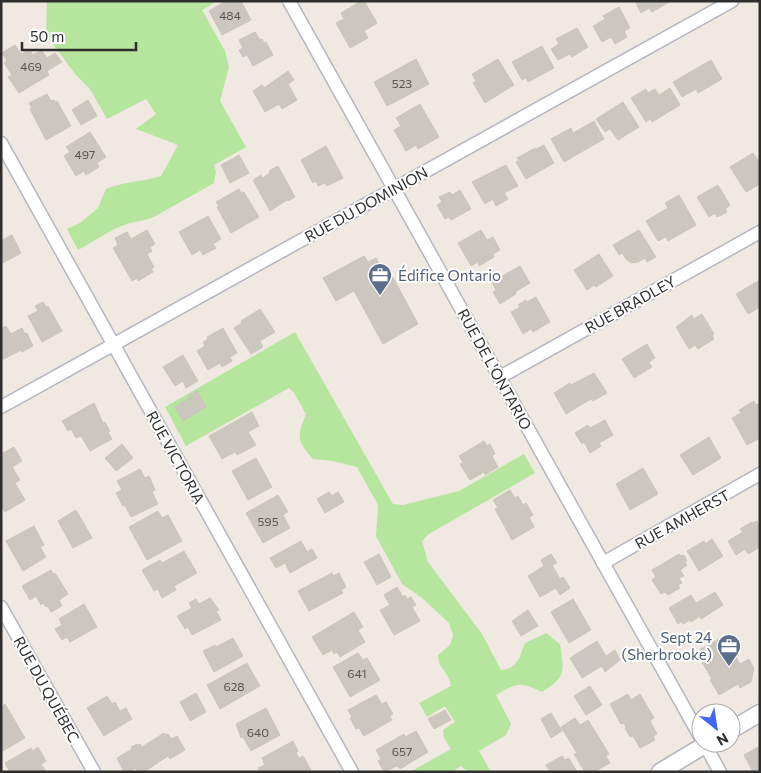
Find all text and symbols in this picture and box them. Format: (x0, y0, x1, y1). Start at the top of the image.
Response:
house number: 484 (219, 8, 241, 22)
scale bar (22, 20, 136, 52)
text: 50 m (30, 27, 64, 45)
house number: 469 (20, 59, 42, 73)
house number: 523 (392, 76, 412, 90)
house number: 497 (75, 147, 95, 161)
street label: RUE DU DOMINION (301, 163, 431, 245)
office icon: Édifice Ontario (367, 262, 393, 296)
place label: Édifice Ontario (398, 265, 501, 284)
street label: RUE BRADLEY (582, 272, 679, 336)
street label: RUE DE L'ONTARIO (454, 305, 536, 433)
street label: RUE VICTORIA (143, 407, 209, 507)
street label: RUE AMHERST (631, 485, 733, 552)
house number: 595 (257, 514, 279, 528)
place label: Sept 24 (Sherbrooke) (621, 628, 712, 663)
street label: RUE DU QUÉBEC (10, 632, 84, 745)
office icon: Sept 24 (Sherbrooke) (716, 633, 742, 667)
house number: 641 (347, 666, 367, 680)
house number: 628 (223, 679, 245, 693)
north arrow (691, 703, 741, 753)
house number: 640 (247, 725, 269, 739)
text: N (714, 730, 732, 750)
house number: 657 (392, 744, 412, 758)

